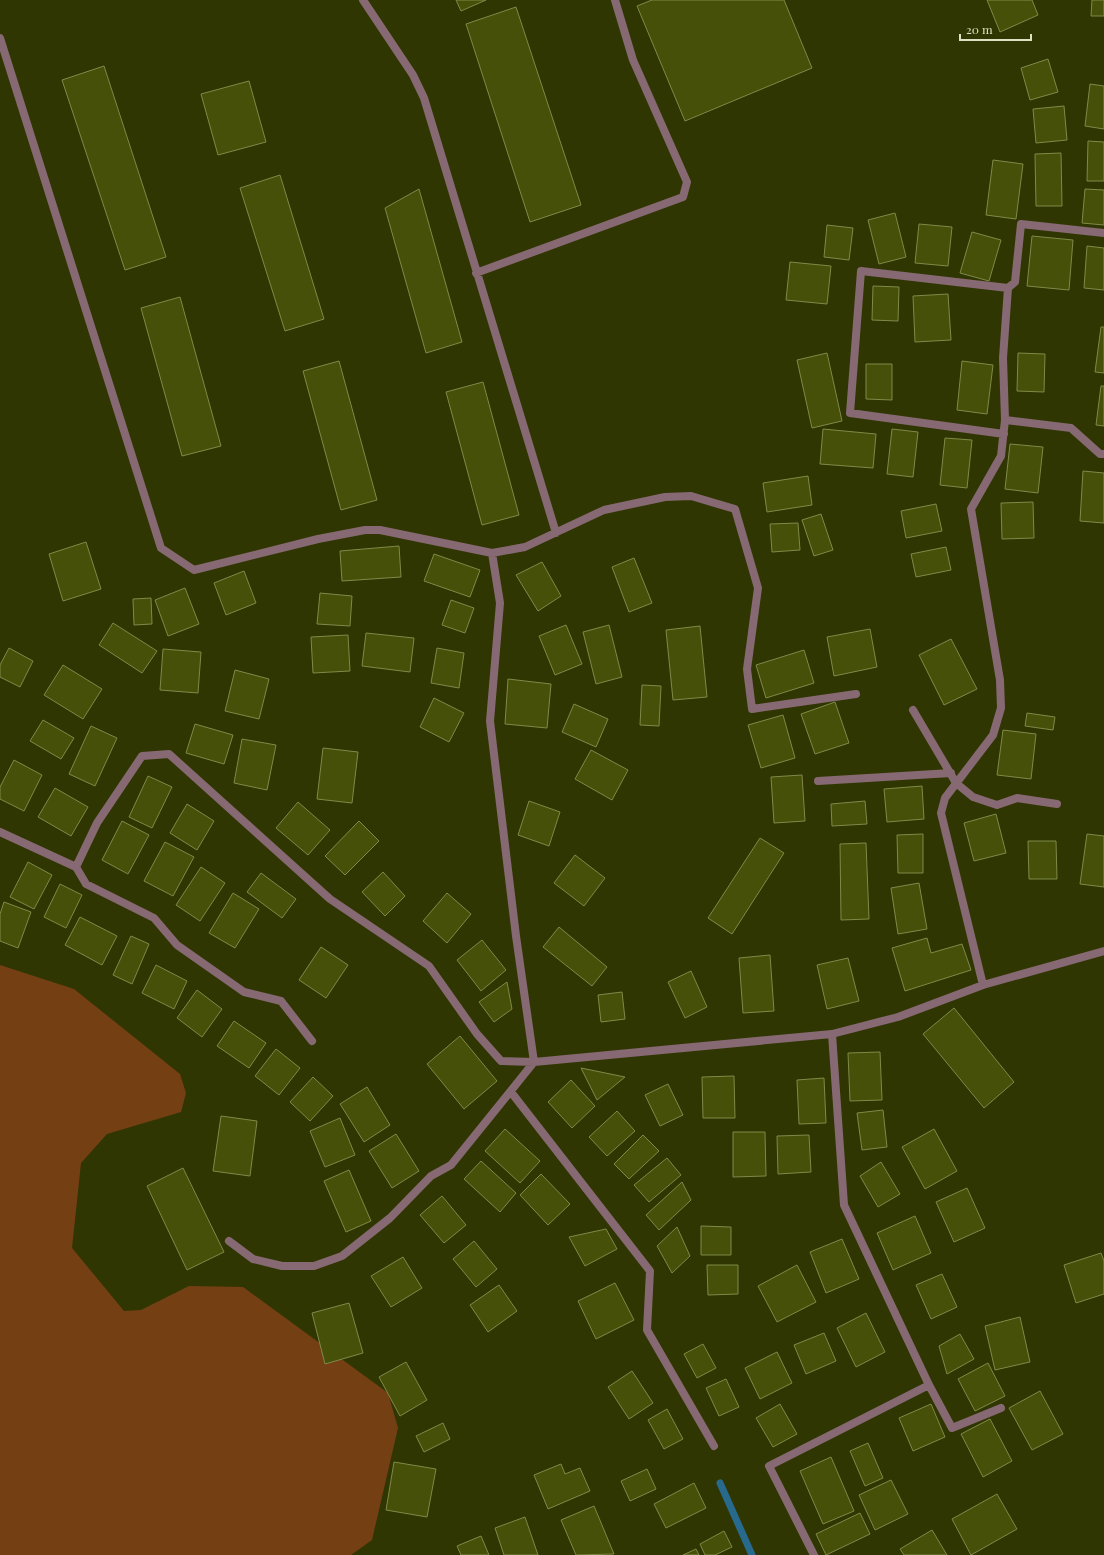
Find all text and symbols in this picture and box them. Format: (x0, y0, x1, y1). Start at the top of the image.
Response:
scale bar (960, 16, 1031, 42)
text: 20 m (966, 21, 993, 37)

